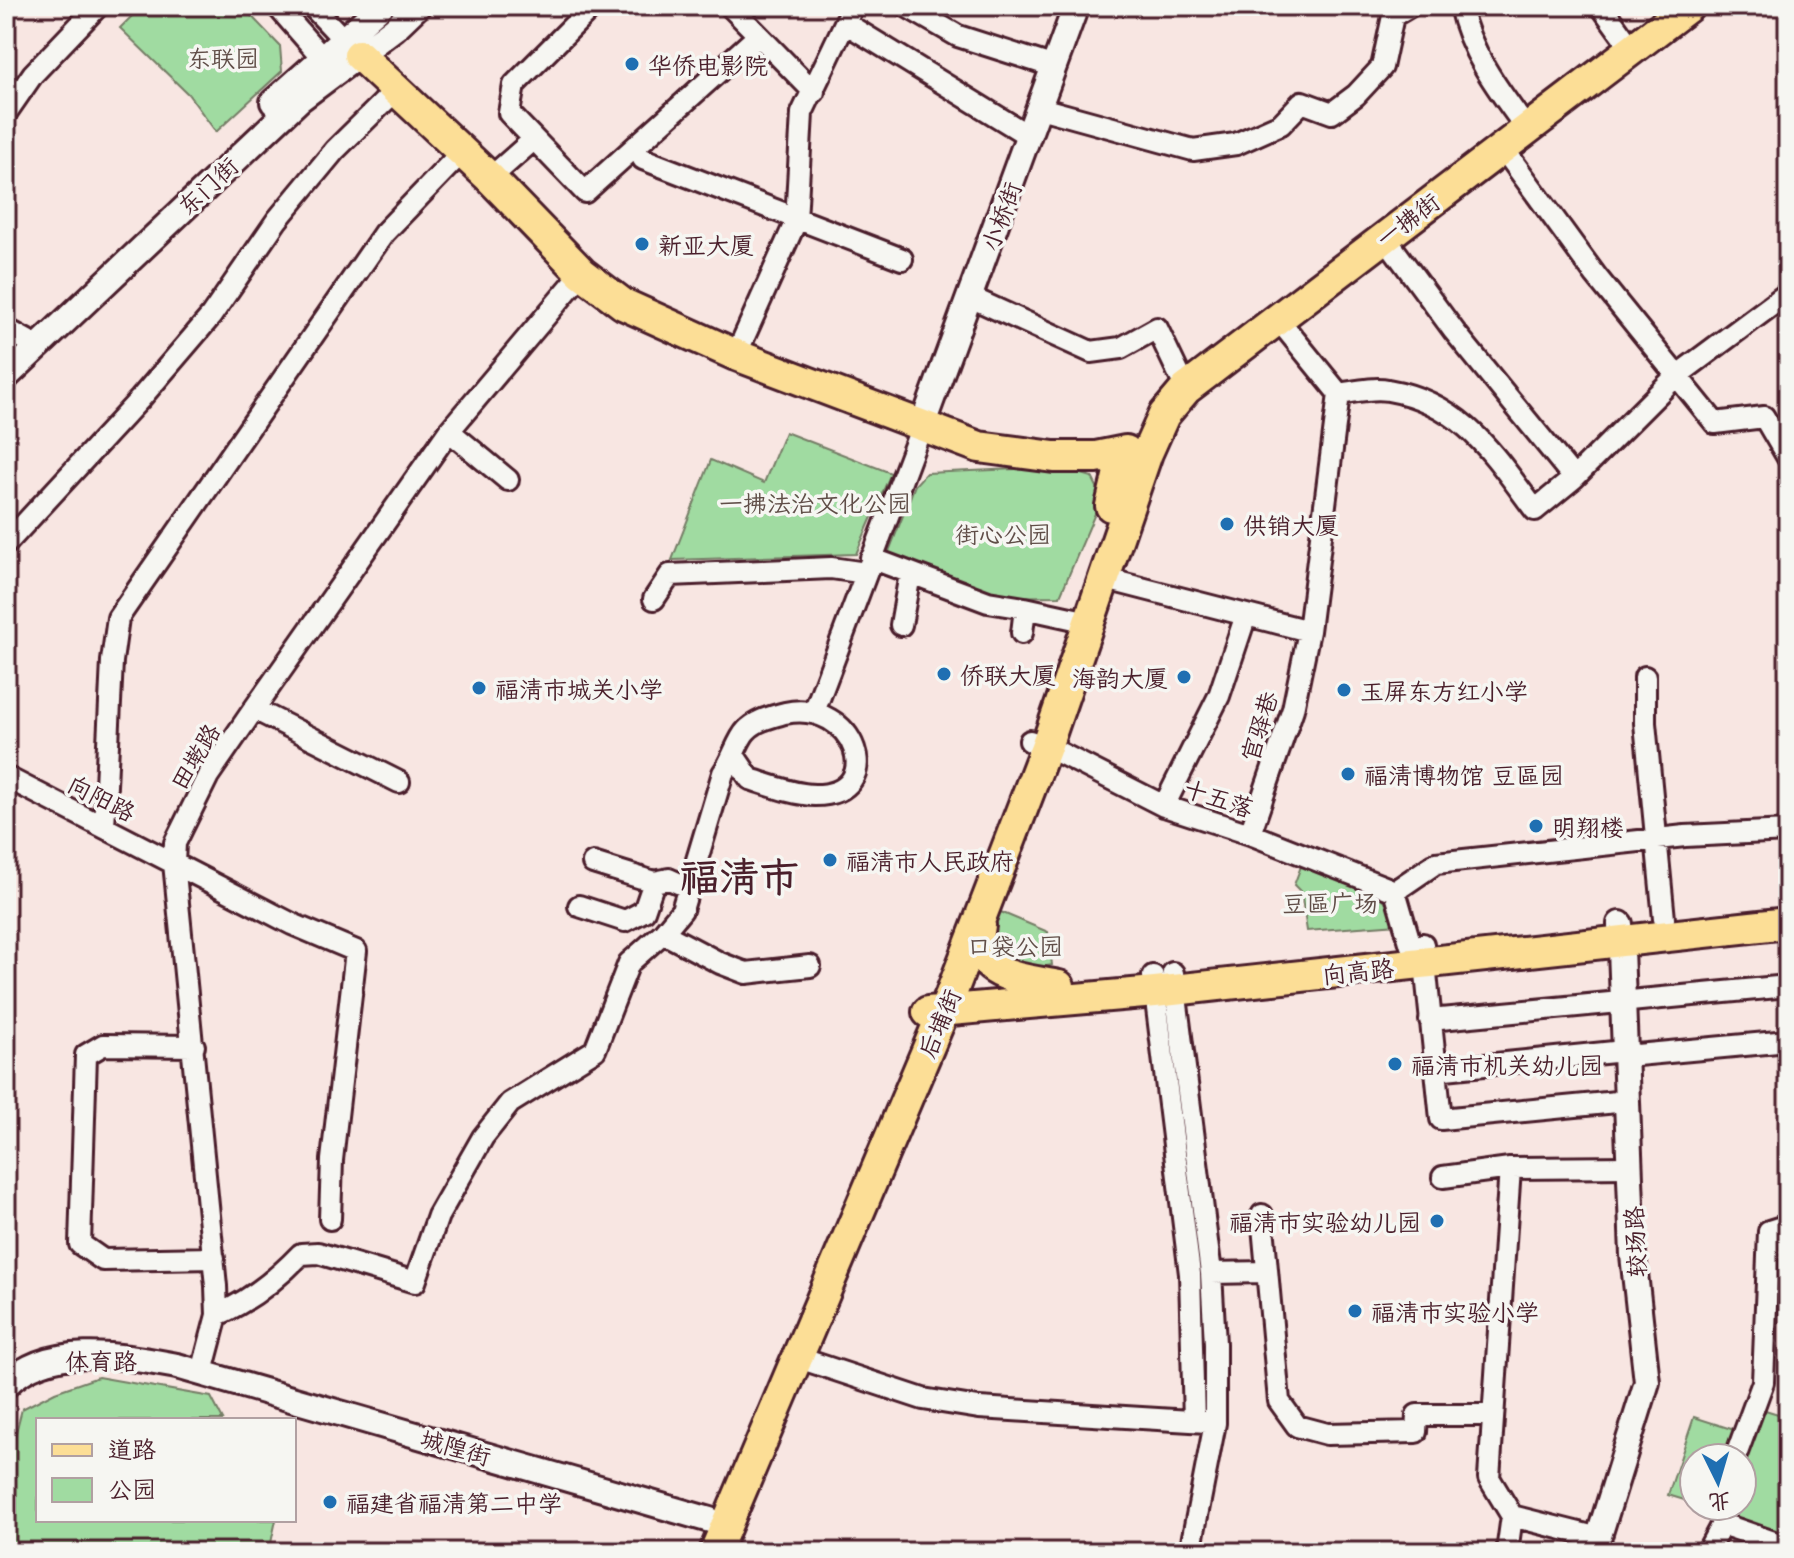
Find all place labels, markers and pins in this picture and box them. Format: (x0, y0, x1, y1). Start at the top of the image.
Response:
place label: 华侨电影院 (648, 46, 768, 82)
marker: 华侨电影院 (623, 55, 641, 73)
place label: 新亚大厦 (658, 226, 754, 262)
marker: 新亚大厦 (633, 235, 651, 253)
place label: 供销大厦 (1243, 506, 1339, 542)
marker: 供销大厦 (1218, 515, 1236, 533)
place label: 侨联大厦 (960, 656, 1056, 692)
place label: 海韵大厦 (1072, 659, 1168, 695)
marker: 侨联大厦 (935, 665, 953, 683)
marker: 海韵大厦 (1175, 668, 1193, 686)
place label: 福清市城关小学 (495, 670, 663, 706)
place label: 玉屏东方红小学 (1360, 672, 1528, 708)
marker: 福清市城关小学 (470, 679, 488, 697)
marker: 玉屏东方红小学 (1335, 681, 1353, 699)
place label: 福清博物馆 豆區园 (1364, 756, 1564, 792)
marker: 福清博物馆 豆區园 (1339, 765, 1357, 783)
place label: 明翔楼 (1552, 808, 1624, 844)
marker: 明翔楼 (1527, 817, 1545, 835)
place label: 福清市人民政府 (846, 842, 1014, 878)
marker: 福清市人民政府 (821, 851, 839, 869)
place label: 福清市机关幼儿园 (1411, 1046, 1603, 1082)
marker: 福清市机关幼儿园 (1386, 1055, 1404, 1073)
place label: 福清市实验幼儿园 (1229, 1203, 1421, 1239)
marker: 福清市实验幼儿园 (1428, 1212, 1446, 1230)
place label: 福清市实验小学 (1371, 1293, 1539, 1329)
marker: 福清市实验小学 (1346, 1302, 1364, 1320)
place label: 福建省福清第二中学 (346, 1484, 562, 1520)
marker: 福建省福清第二中学 (321, 1493, 339, 1511)

